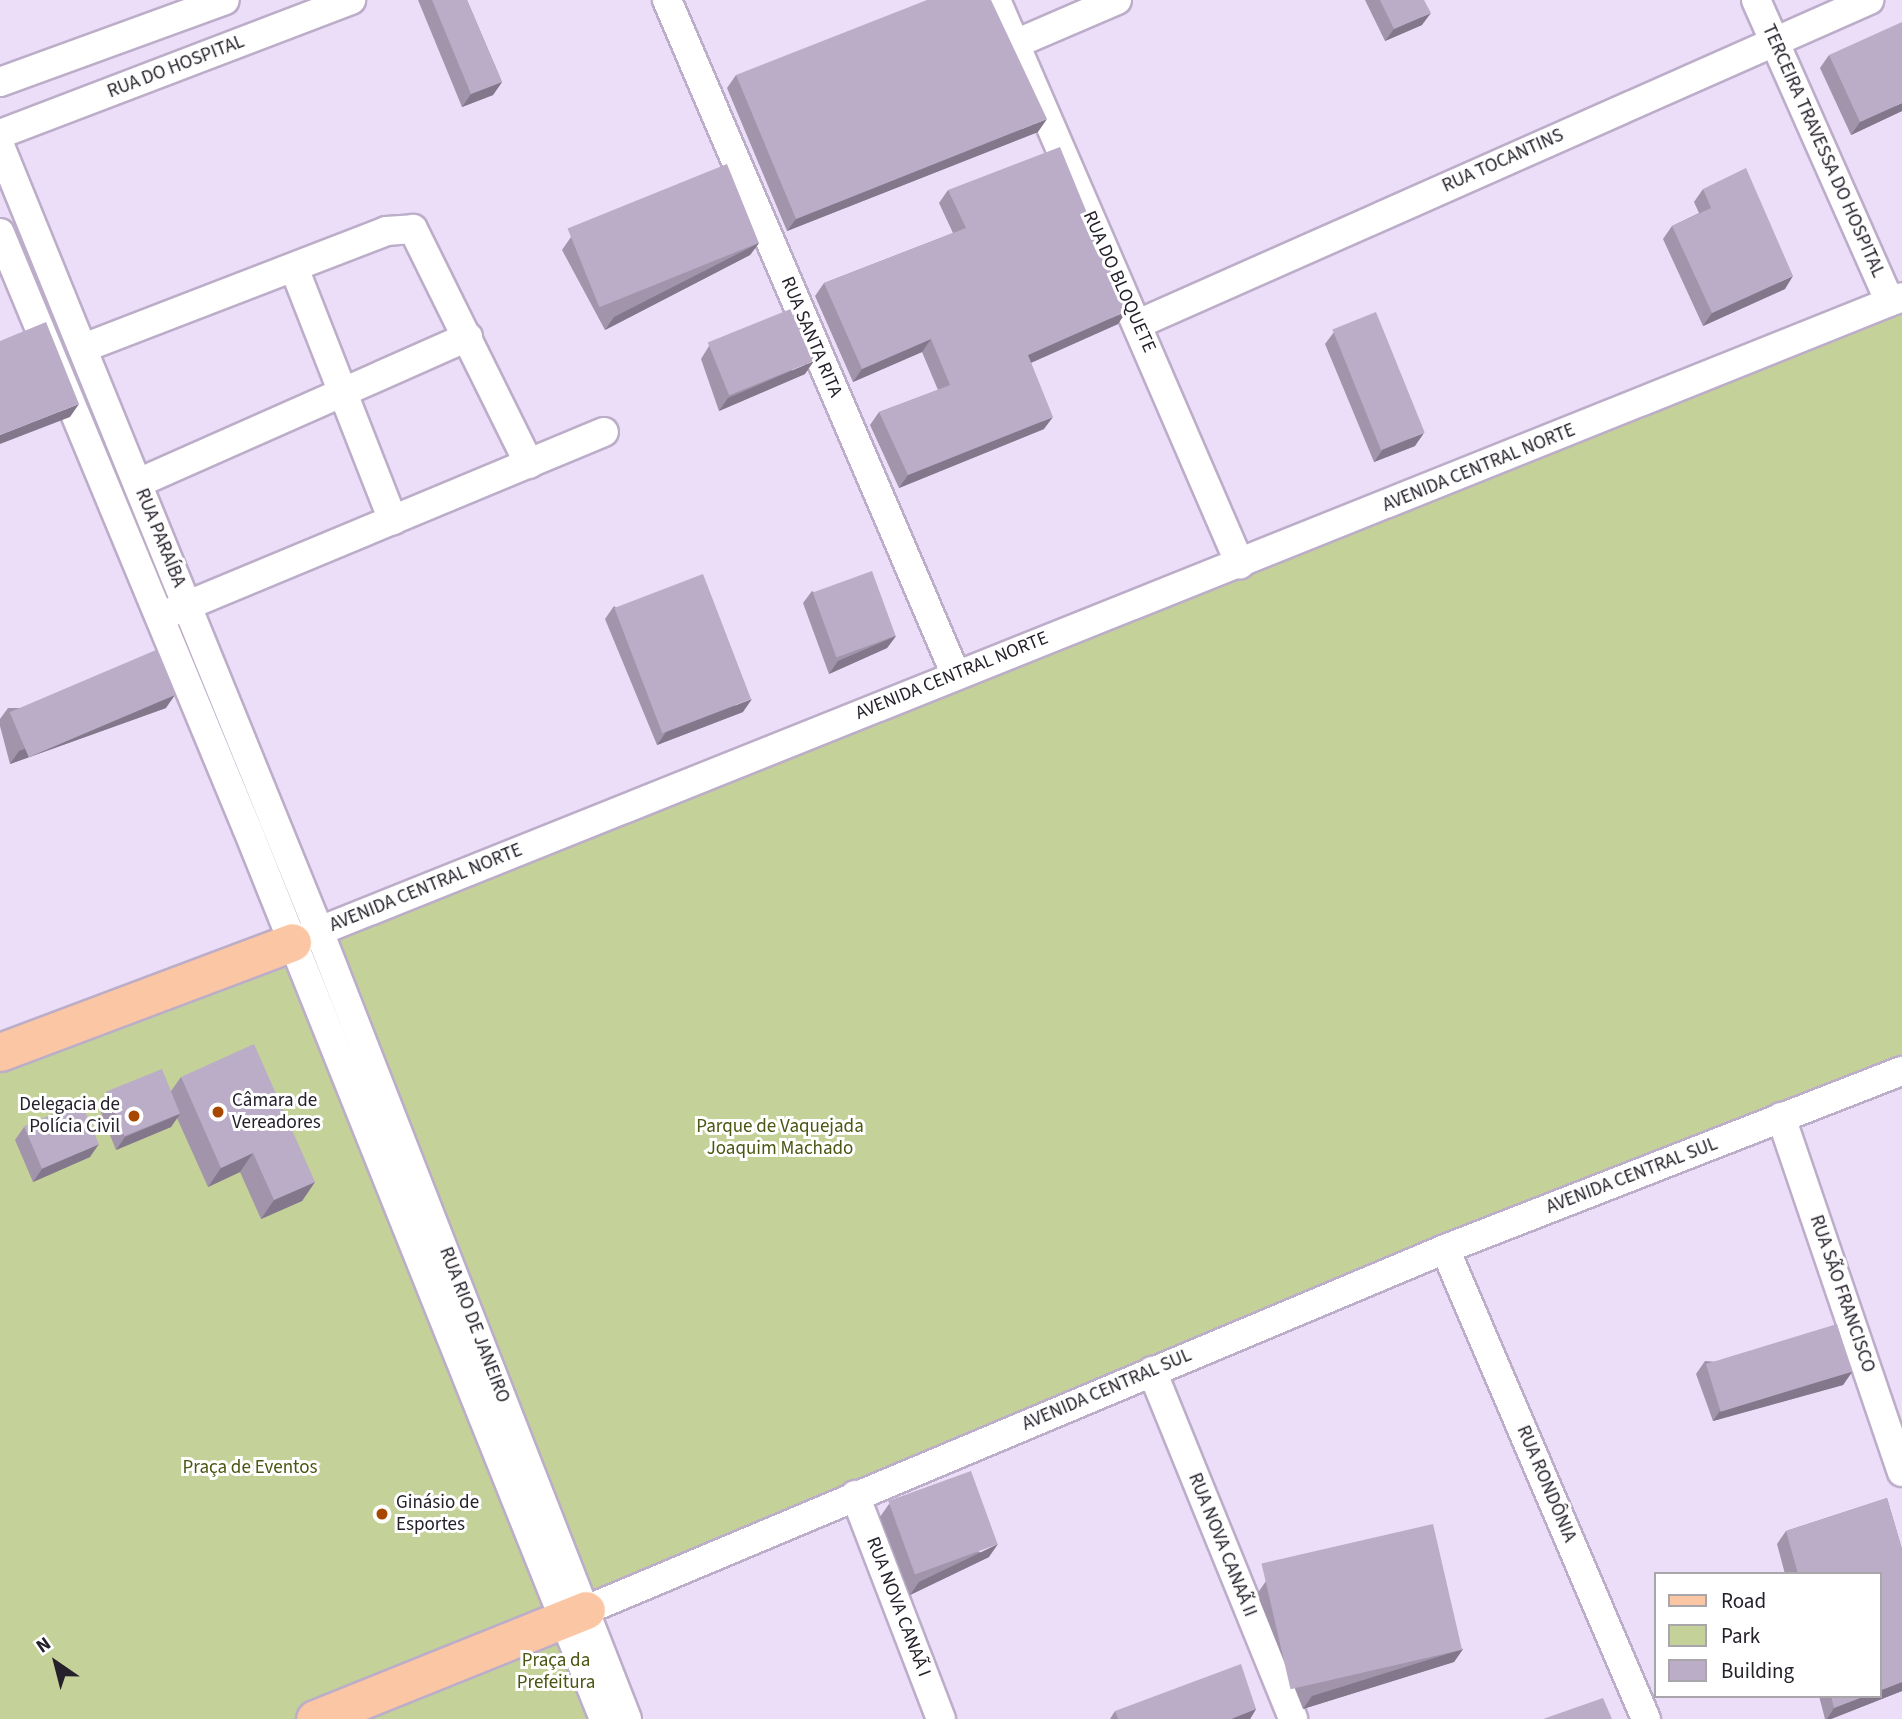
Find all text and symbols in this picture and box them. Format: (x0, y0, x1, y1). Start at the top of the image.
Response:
street label: TERCEIRA TRAVESSA DO HOSPITAL (1757, 21, 1889, 281)
street label: RUA DO HOSPITAL (104, 30, 248, 104)
street label: RUA TOCANTINS (1439, 124, 1567, 198)
street label: RUA DO BLOQUETE (1078, 208, 1160, 356)
street label: RUA SANTA RITA (775, 273, 847, 401)
street label: AVENIDA CENTRAL NORTE (1379, 419, 1579, 517)
street label: RUA PARAÍBA (130, 485, 190, 591)
street label: AVENIDA CENTRAL NORTE (852, 627, 1052, 725)
street label: AVENIDA CENTRAL NORTE (326, 839, 526, 937)
place label: Câmara de Vereadores (232, 1090, 321, 1134)
place label: Delegacia de Polícia Civil (19, 1094, 120, 1138)
marker: Câmara de Vereadores (210, 1104, 226, 1120)
marker: Delegacia de Polícia Civil (126, 1108, 142, 1124)
park label: Parque de Vaquejada Joaquim Machado (696, 1116, 864, 1160)
street label: AVENIDA CENTRAL SUL (1543, 1133, 1721, 1219)
street label: RUA SÃO FRANCISCO (1804, 1212, 1880, 1376)
street label: RUA RIO DE JANEIRO (434, 1244, 514, 1406)
street label: AVENIDA CENTRAL SUL (1019, 1344, 1195, 1436)
street label: RUA RONDÔNIA (1511, 1422, 1581, 1546)
park label: Praça de Eventos (183, 1457, 317, 1479)
street label: RUA NOVA CANAÃ II (1183, 1470, 1261, 1620)
place label: Ginásio de Esportes (396, 1492, 479, 1536)
marker: Ginásio de Esportes (374, 1506, 390, 1522)
street label: RUA NOVA CANAÃ I (861, 1534, 935, 1680)
legend (1654, 1572, 1881, 1698)
text: Road (1721, 1586, 1766, 1616)
text: Park (1721, 1621, 1760, 1651)
north arrow (21, 1628, 91, 1698)
text: N (31, 1631, 57, 1660)
park label: Praça da Prefeitura (517, 1650, 595, 1694)
text: Building (1721, 1656, 1794, 1686)

